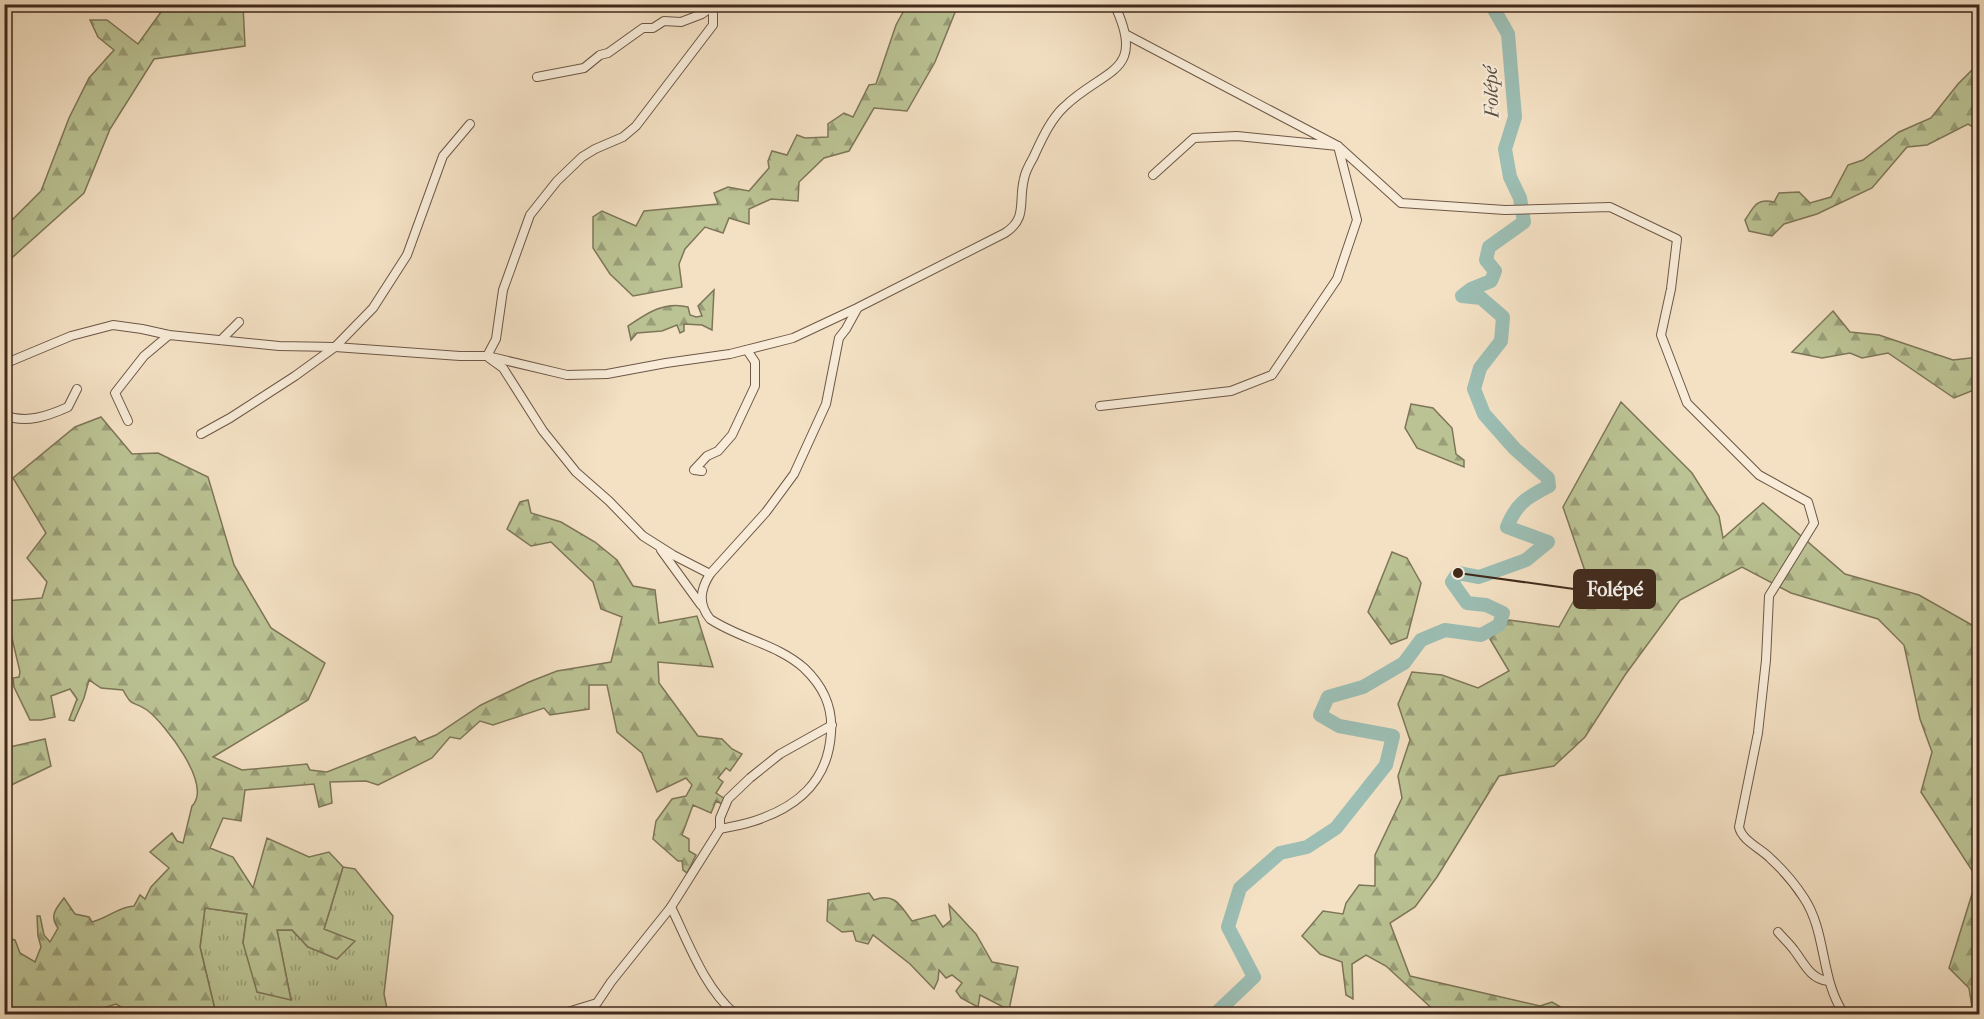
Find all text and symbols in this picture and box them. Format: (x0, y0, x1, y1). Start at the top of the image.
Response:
water label: Folépé (1478, 63, 1503, 119)
callout: Folépé (1574, 570, 1655, 608)
text: Folépé (1586, 578, 1643, 601)

